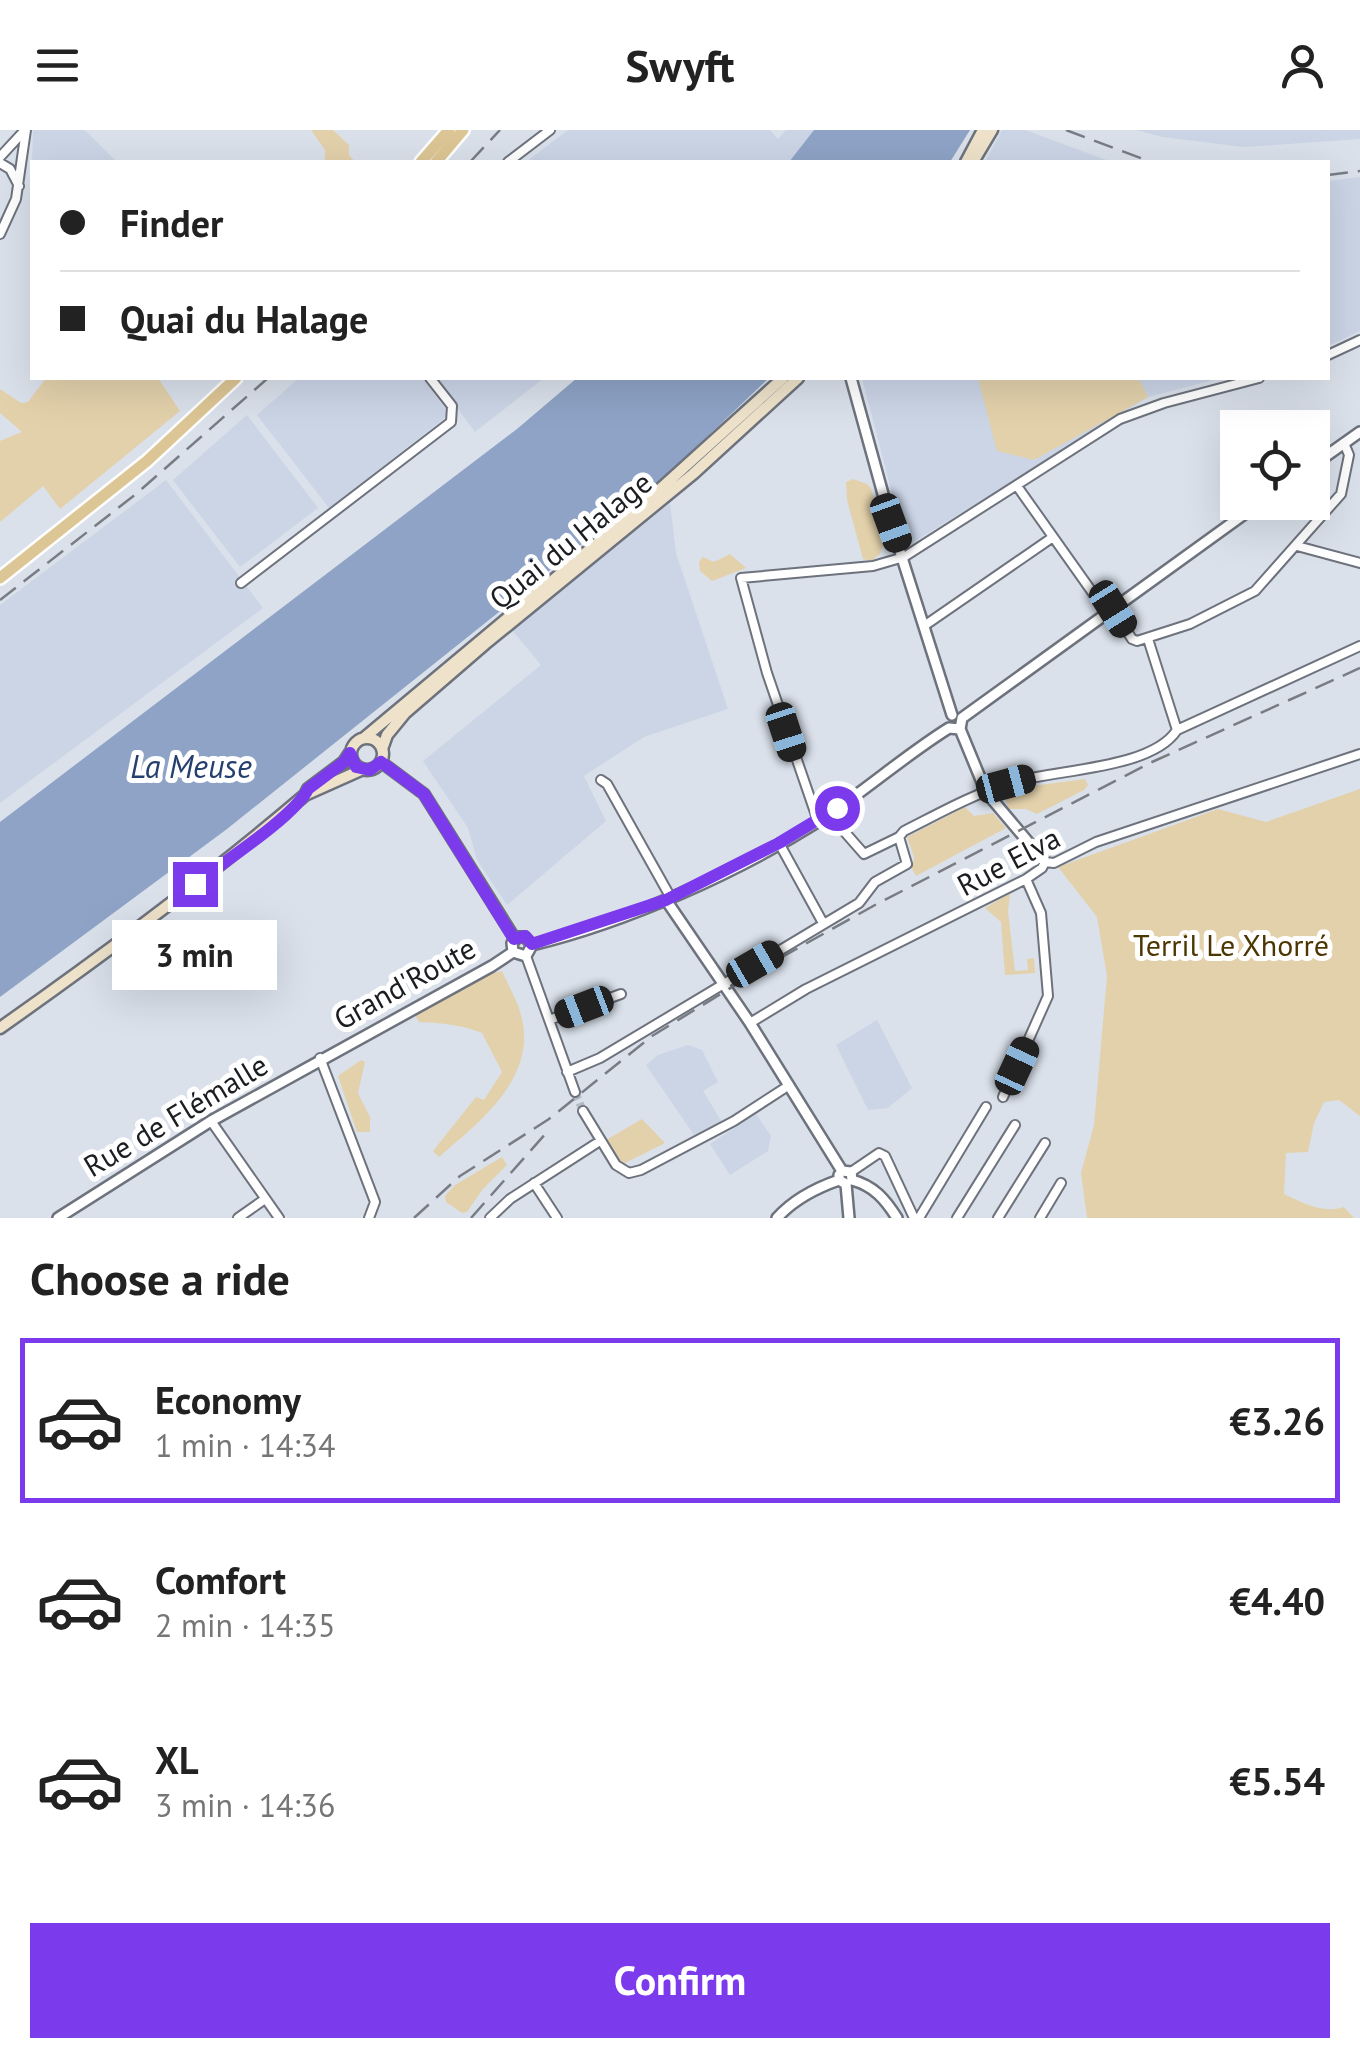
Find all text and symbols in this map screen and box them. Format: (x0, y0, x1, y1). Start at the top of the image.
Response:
text: Swyft (625, 36, 735, 94)
icon: menu (30, 38, 85, 93)
icon: person (1275, 38, 1330, 93)
text: Finder (120, 198, 223, 247)
text: Quai du Halage (120, 294, 368, 343)
map controls (1220, 410, 1330, 520)
button: locate (1220, 410, 1330, 520)
street label: Quai du Halage (481, 462, 659, 617)
car (867, 490, 915, 556)
car (1084, 576, 1142, 642)
car (762, 699, 810, 765)
water label: La Meuse (130, 745, 252, 787)
car (973, 762, 1039, 806)
route start (815, 786, 860, 831)
street label: Rue Elva (950, 817, 1067, 904)
route end (173, 862, 218, 907)
callout: 3 min (112, 919, 278, 989)
park label: Terril Le Xhorré (1133, 925, 1329, 964)
street label: Grand'Route (326, 928, 482, 1038)
text: 3 min (155, 934, 234, 976)
car (722, 936, 788, 992)
car (551, 982, 617, 1032)
car (991, 1032, 1043, 1100)
street label: Rue de Flémalle (76, 1044, 274, 1185)
text: Choose a ride (30, 1249, 290, 1307)
text: Economy (155, 1375, 301, 1424)
icon: car (35, 1376, 125, 1466)
text: €3.26 (1229, 1396, 1325, 1445)
text: 1 min · 14:34 (155, 1424, 335, 1466)
text: Comfort (155, 1555, 286, 1604)
icon: car (35, 1556, 125, 1646)
text: €4.40 (1229, 1576, 1325, 1625)
text: 2 min · 14:35 (155, 1604, 335, 1646)
text: XL (155, 1735, 199, 1784)
icon: car (35, 1736, 125, 1826)
text: €5.54 (1229, 1756, 1325, 1805)
text: 3 min · 14:36 (155, 1784, 335, 1826)
button: Confirm (30, 1923, 1330, 2038)

